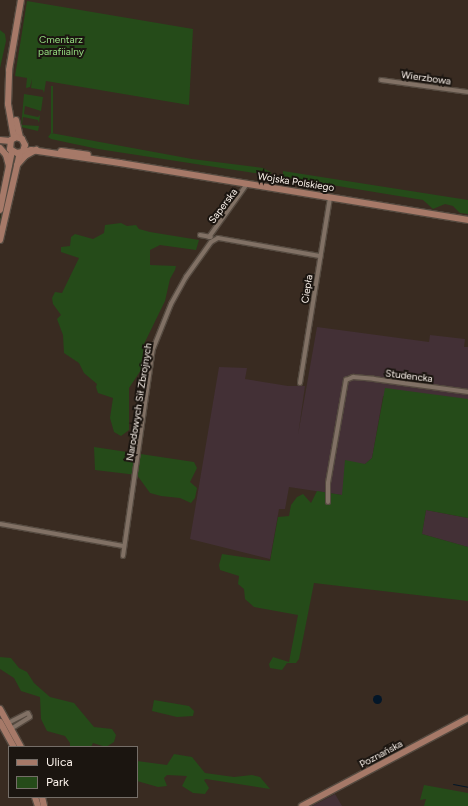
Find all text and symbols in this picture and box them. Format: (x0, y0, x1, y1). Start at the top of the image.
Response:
park label: Cmentarz parafiialny (38, 33, 84, 56)
street label: Wierzbowa (400, 69, 452, 87)
street label: Wojska Polskiego (257, 170, 335, 194)
street label: Saperska (206, 186, 240, 226)
street label: Ciepła (299, 274, 315, 304)
street label: Narodowych Sił Zbrojnych (124, 342, 154, 462)
street label: Studencka (385, 367, 433, 385)
street label: Poznańska (357, 738, 405, 770)
legend (8, 746, 138, 798)
text: Ulica (46, 755, 73, 769)
text: Park (46, 775, 69, 789)

